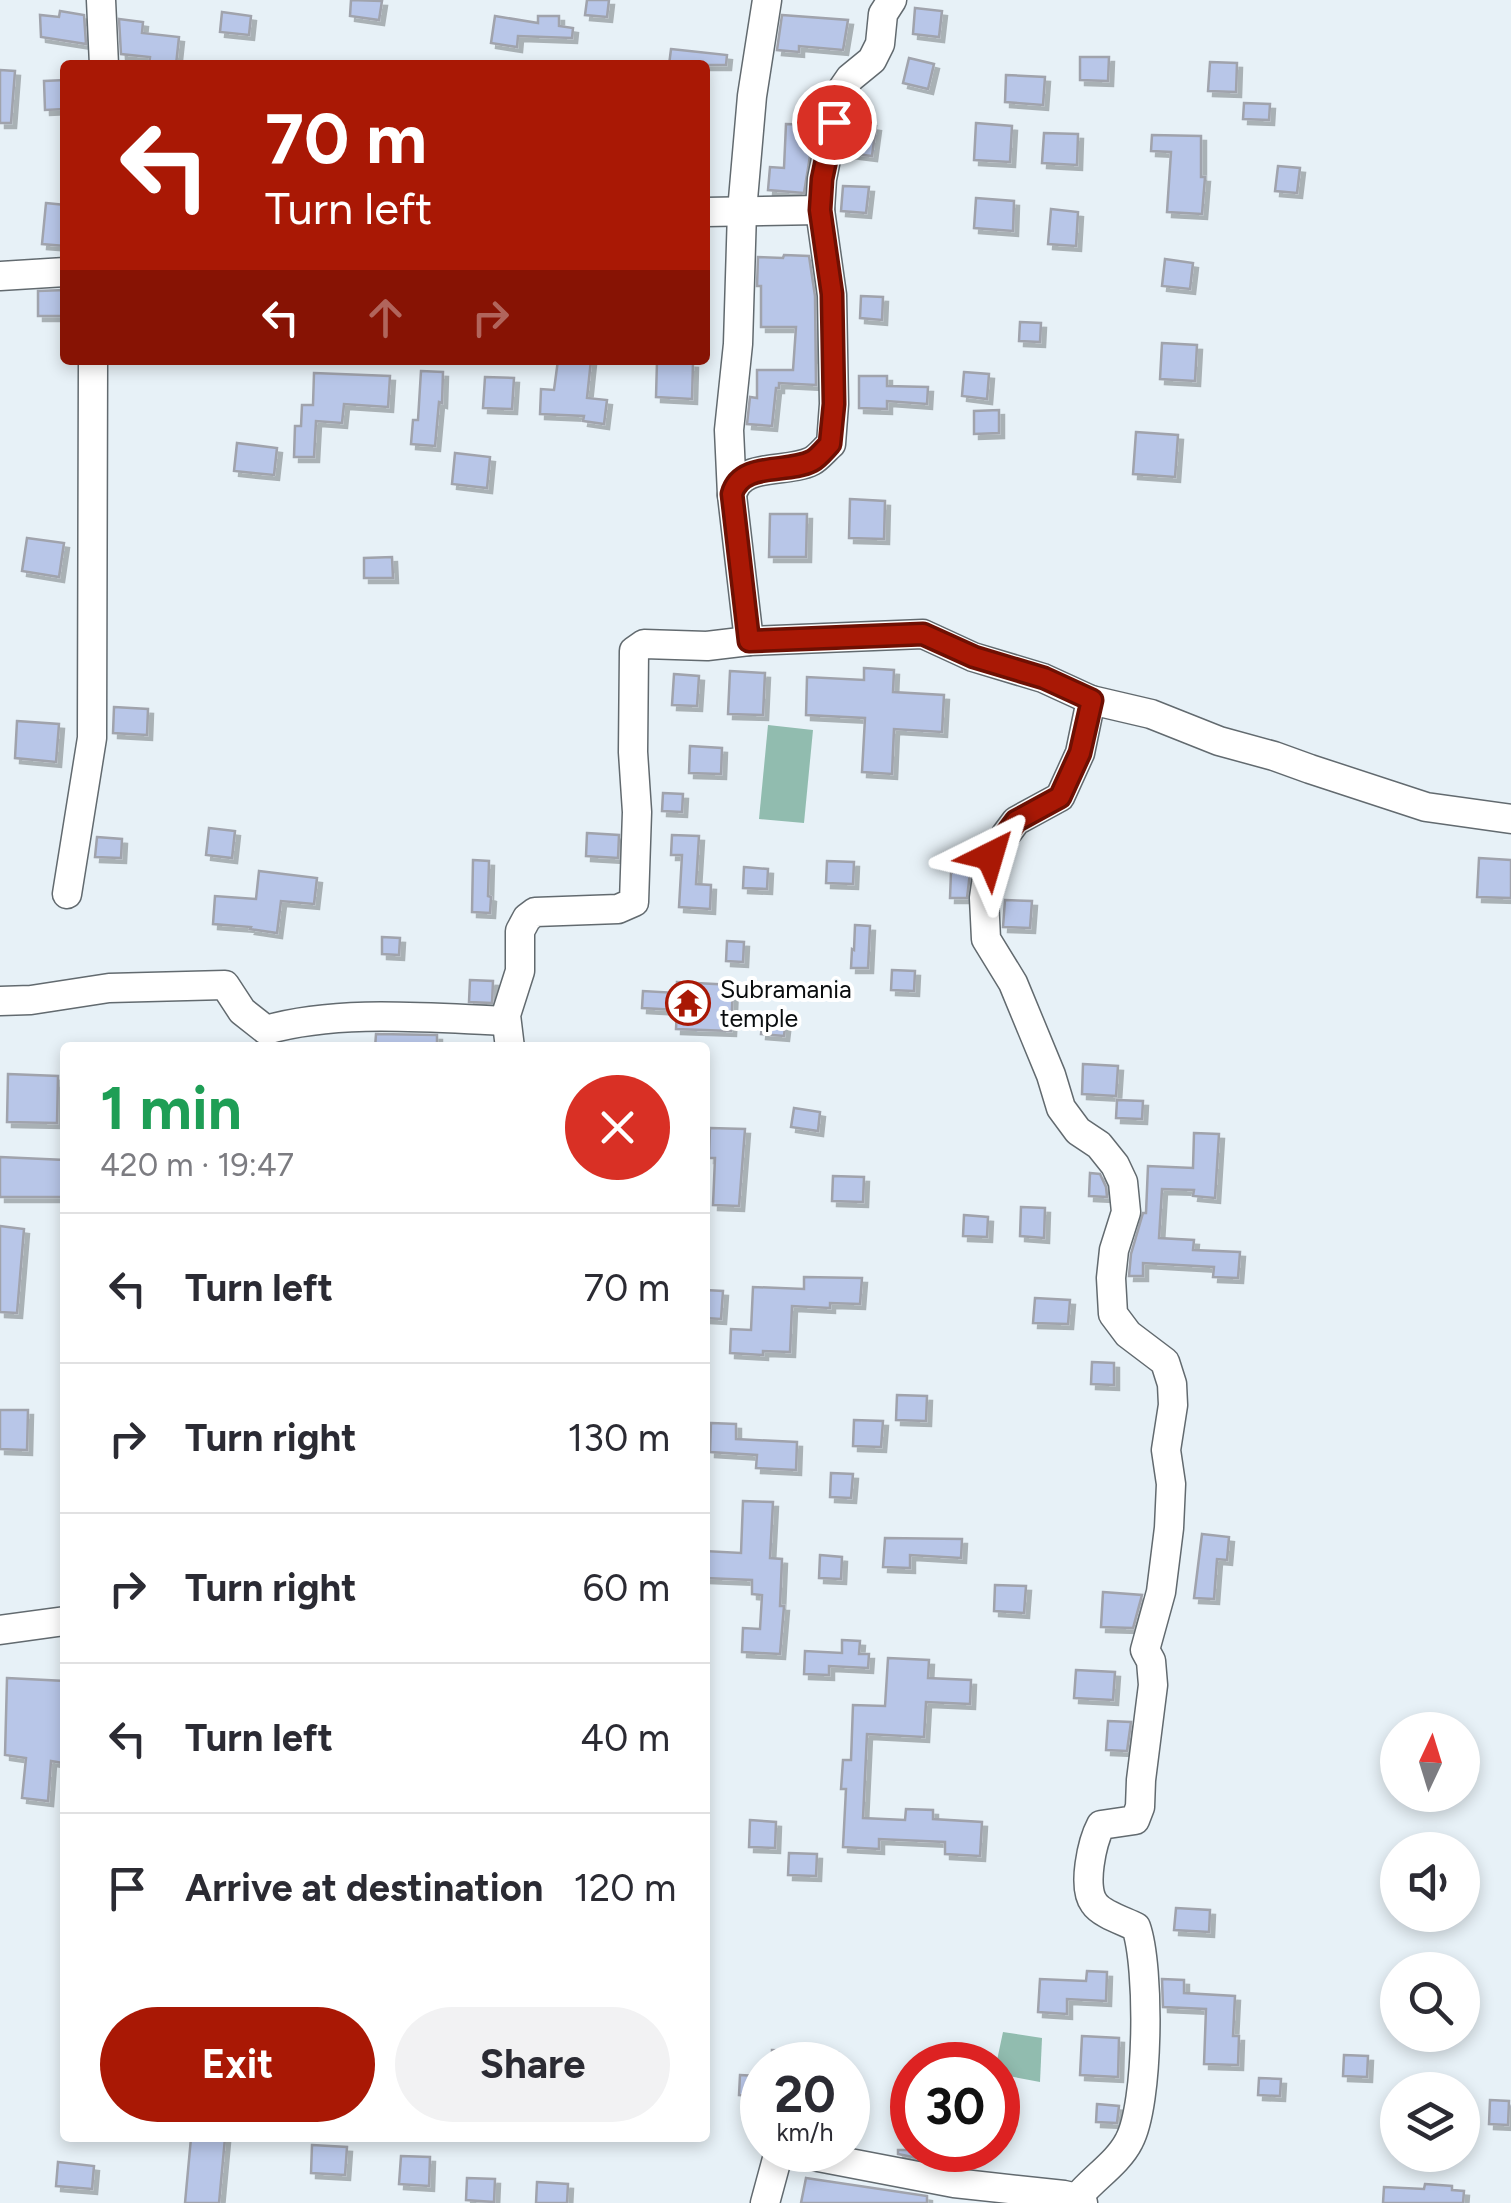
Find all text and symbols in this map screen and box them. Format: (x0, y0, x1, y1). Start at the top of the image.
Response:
pin (792, 80, 877, 165)
icon: arrive (807, 95, 862, 150)
text: 70 m (265, 96, 427, 181)
icon: left (100, 100, 230, 230)
text: Turn left (265, 181, 432, 235)
icon: left (253, 290, 308, 345)
icon: ahead (358, 290, 413, 345)
icon: right (463, 290, 518, 345)
position arrow (938, 804, 1042, 908)
place label: Subramania temple (720, 974, 852, 1033)
temple icon: Subramania temple (665, 980, 711, 1026)
text: 1 min (100, 1072, 242, 1144)
button: close (565, 1075, 670, 1180)
text: 420 m · 19:47 (100, 1146, 294, 1184)
icon: left (100, 1261, 155, 1316)
text: Turn left (185, 1265, 333, 1311)
text: 70 m (584, 1265, 670, 1311)
icon: right (100, 1411, 155, 1466)
text: Turn right (185, 1415, 357, 1461)
text: 130 m (568, 1415, 670, 1461)
icon: right (100, 1561, 155, 1616)
text: Turn right (185, 1565, 357, 1611)
text: 60 m (582, 1565, 670, 1611)
icon: left (100, 1711, 155, 1766)
north arrow (1380, 1712, 1480, 1812)
map controls (1380, 1712, 1480, 2172)
text: Turn left (185, 1715, 333, 1761)
text: 40 m (580, 1715, 670, 1761)
button: sound (1380, 1832, 1480, 1932)
icon: arrive (100, 1861, 155, 1916)
text: Arrive at destination (185, 1865, 543, 1911)
text: 120 m (573, 1865, 676, 1911)
button: search (1380, 1952, 1480, 2052)
button: Exit (100, 2007, 375, 2122)
button: Share (395, 2007, 670, 2122)
speed limit sign: 30 (890, 2042, 1020, 2172)
text: 20 (774, 2064, 836, 2125)
button: layers (1380, 2072, 1480, 2172)
text: km/h (776, 2117, 834, 2147)

